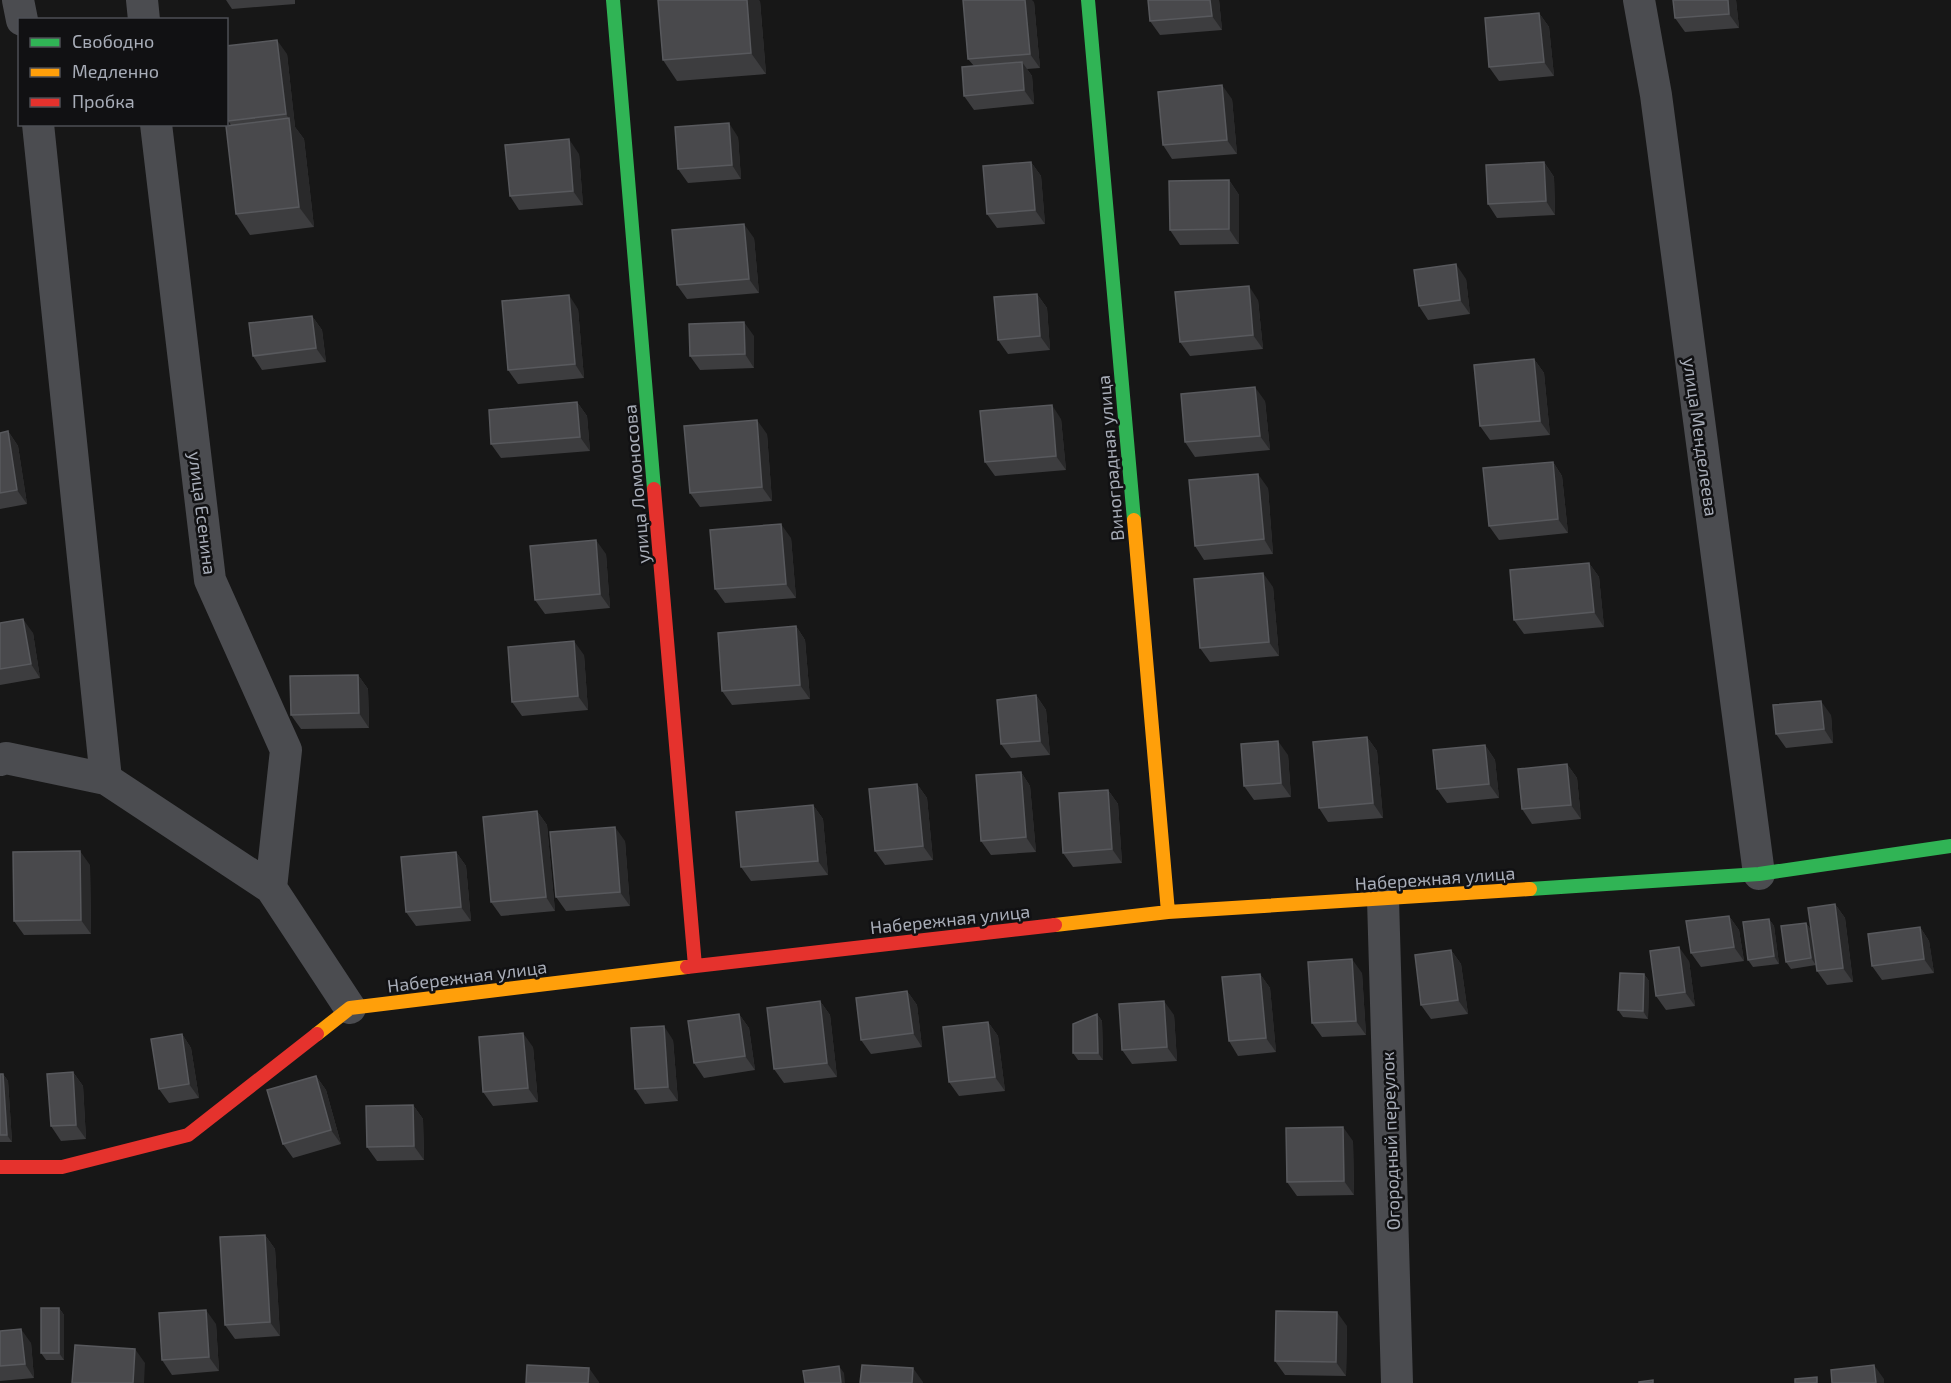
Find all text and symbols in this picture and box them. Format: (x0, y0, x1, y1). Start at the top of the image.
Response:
legend (18, 18, 228, 126)
text: Свободно (72, 30, 154, 52)
text: Медленно (72, 60, 159, 82)
text: Пробка (72, 90, 135, 112)
street label: улица Менделеева (1679, 356, 1723, 518)
street label: Виноградная улица (1092, 374, 1128, 542)
street label: улица Ломоносова (618, 404, 654, 564)
street label: улица Есенина (185, 450, 221, 576)
street label: Набережная улица (1354, 861, 1516, 895)
street label: Набережная улица (869, 900, 1031, 938)
street label: Набережная улица (386, 955, 548, 997)
street label: Огородный переулок (1376, 1051, 1404, 1231)

